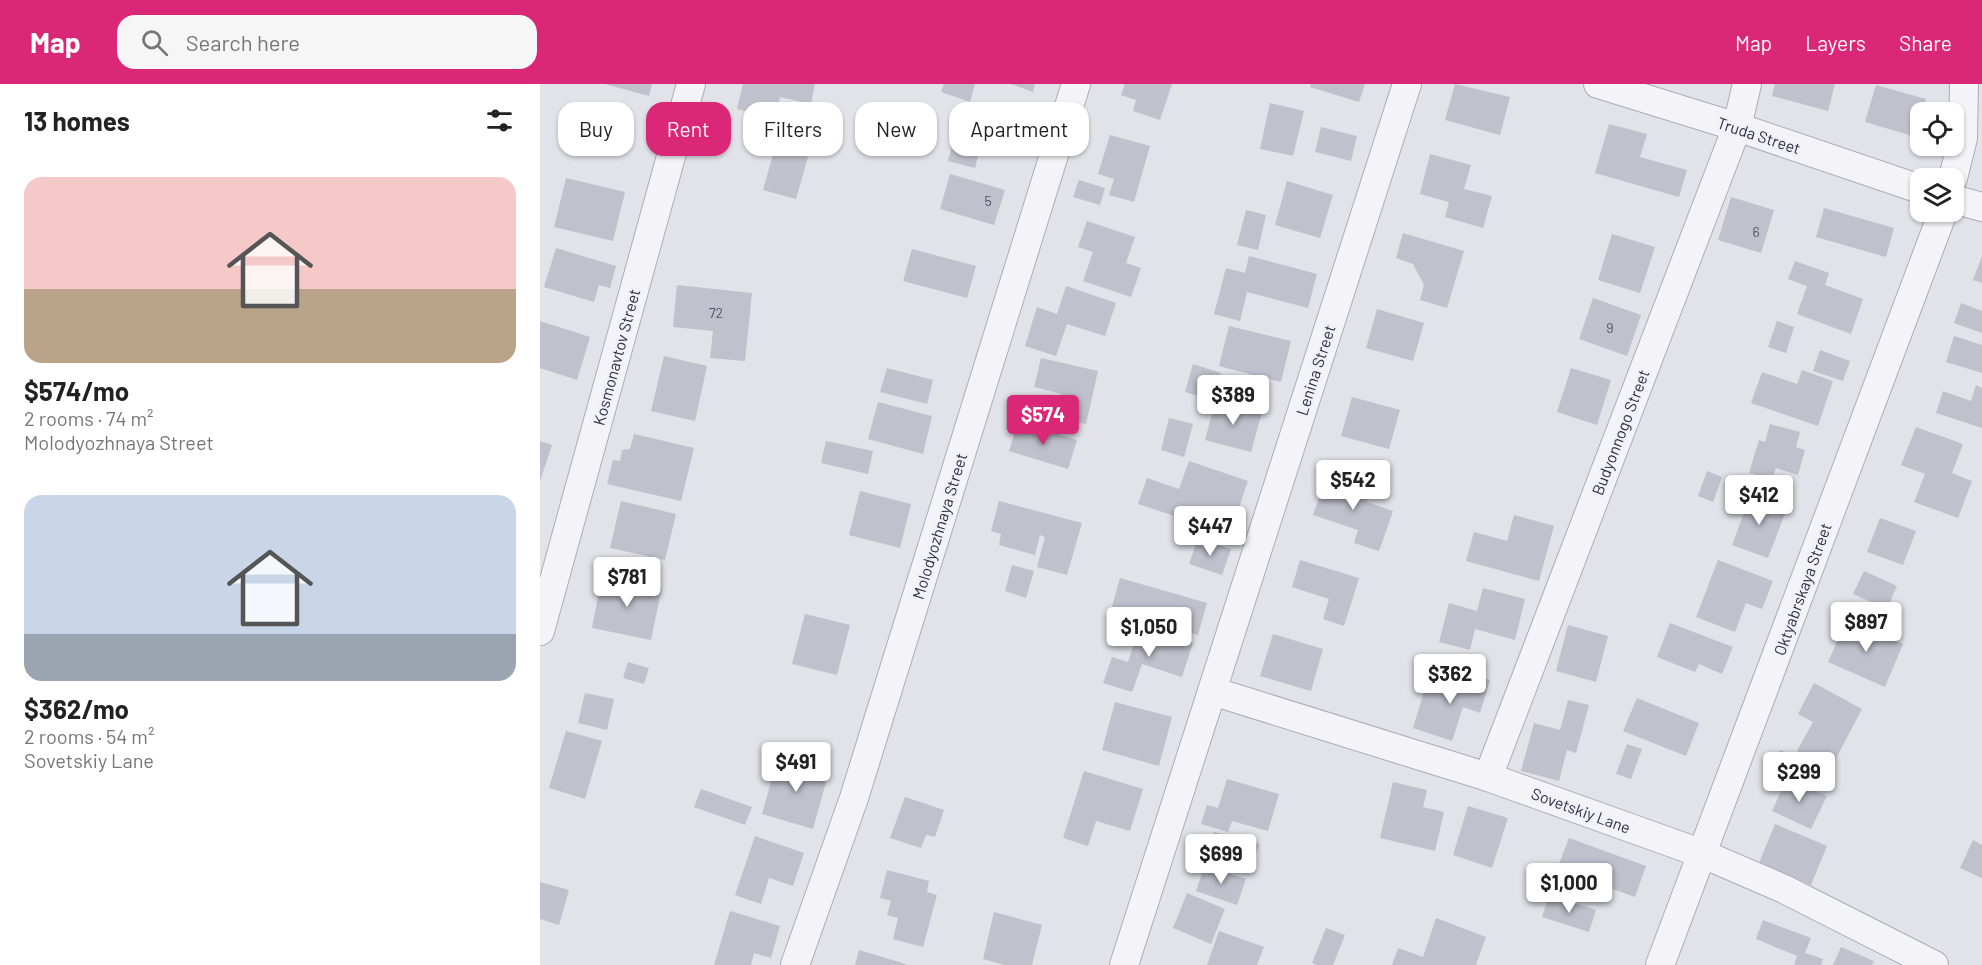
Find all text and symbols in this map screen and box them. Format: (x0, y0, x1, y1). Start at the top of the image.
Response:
search box (117, 15, 537, 69)
text: Map (30, 25, 81, 59)
icon: search (138, 26, 171, 59)
text: Search here (186, 29, 300, 55)
text: Map (1735, 30, 1772, 55)
text: Layers (1805, 30, 1866, 55)
text: Share (1899, 30, 1952, 55)
chip: Buy (558, 102, 634, 156)
chip: Rent (646, 102, 731, 156)
chip: Filters (743, 102, 843, 156)
chip: New (855, 102, 937, 156)
chip: Apartment (949, 102, 1089, 156)
map controls (1910, 102, 1964, 222)
button: locate (1910, 102, 1964, 156)
icon: filters (483, 104, 516, 137)
text: 13 homes (24, 105, 130, 136)
street label: Truda Street (1715, 113, 1803, 157)
button: layers (1910, 168, 1964, 222)
house number: 5 (984, 192, 992, 209)
icon: home (216, 216, 324, 324)
house number: 6 (1752, 223, 1760, 240)
street label: Kosmonavtov Street (589, 287, 643, 427)
house number: 72 (709, 304, 723, 321)
house number: 9 (1606, 319, 1614, 336)
street label: Lenina Street (1291, 322, 1339, 418)
street label: Budyonnogo Street (1587, 367, 1653, 497)
text: $574/mo (24, 375, 129, 406)
pin: $389 (1197, 375, 1269, 426)
text: $389 (1211, 382, 1255, 406)
pin: $574 (1007, 395, 1079, 446)
text: $574 (1021, 402, 1065, 426)
text: 2 rooms · 74 m² (24, 406, 154, 430)
text: Molodyozhnaya Street (24, 430, 214, 454)
street label: Molodyozhnaya Street (908, 451, 970, 601)
pin: $542 (1317, 460, 1389, 511)
text: $542 (1330, 467, 1376, 491)
pin: $412 (1723, 475, 1795, 526)
text: $412 (1739, 482, 1779, 506)
pin: $447 (1174, 506, 1246, 557)
text: $447 (1188, 513, 1232, 537)
street label: Oktyabrskaya Street (1769, 520, 1835, 658)
icon: home (216, 534, 324, 642)
pin: $781 (591, 557, 663, 608)
text: $781 (607, 564, 647, 588)
pin: $897 (1830, 602, 1902, 653)
pin: $1,050 (1100, 607, 1198, 658)
text: $897 (1845, 609, 1887, 633)
text: $1,050 (1121, 614, 1177, 638)
pin: $362 (1414, 654, 1486, 705)
text: $362 (1428, 661, 1472, 685)
text: $362/mo (24, 693, 129, 724)
text: 2 rooms · 54 m² (24, 724, 154, 748)
pin: $491 (760, 742, 832, 793)
text: Sovetskiy Lane (24, 748, 154, 772)
text: $491 (776, 749, 816, 773)
pin: $299 (1763, 752, 1835, 803)
text: $299 (1777, 759, 1821, 783)
street label: Sovetskiy Lane (1529, 783, 1633, 837)
pin: $699 (1185, 834, 1257, 885)
text: $699 (1199, 841, 1243, 865)
pin: $1,000 (1520, 863, 1618, 914)
text: $1,000 (1540, 870, 1598, 894)

